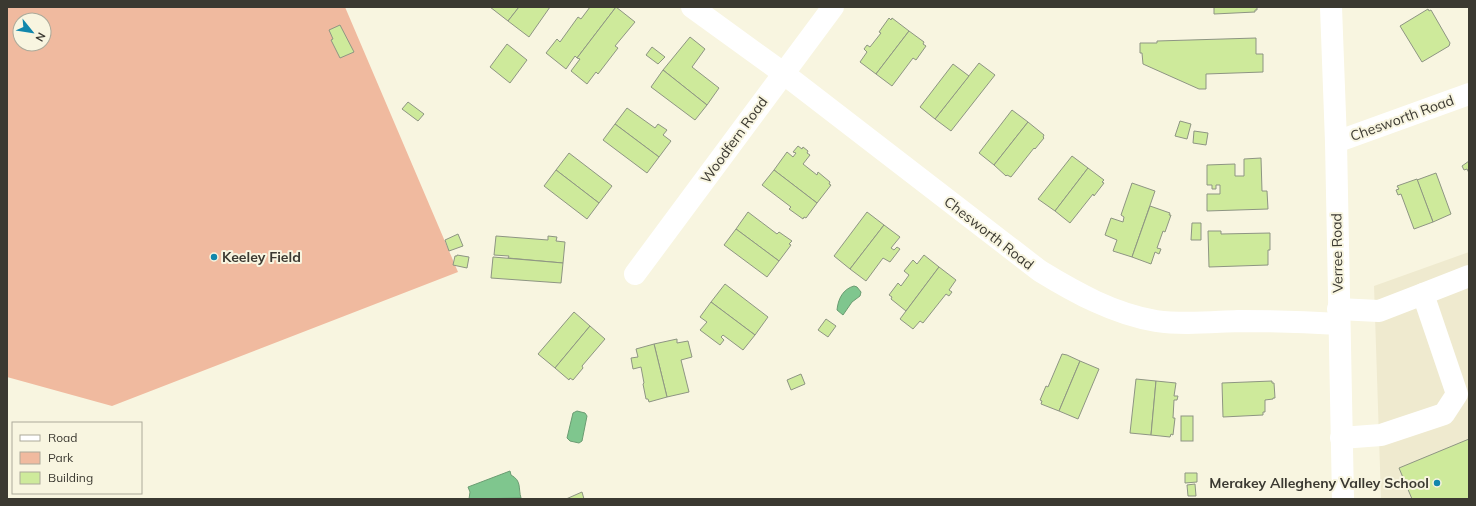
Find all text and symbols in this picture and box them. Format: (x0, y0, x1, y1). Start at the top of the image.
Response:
north arrow (12, 12, 52, 52)
text: N (33, 30, 49, 44)
street label: Chesworth Road (1348, 91, 1456, 145)
street label: Woodfern Road (697, 93, 771, 187)
street label: Chesworth Road (941, 192, 1037, 274)
street label: Verree Road (1327, 213, 1347, 293)
place label: Keeley Field (222, 248, 301, 266)
marker: Keeley Field (209, 252, 219, 262)
legend (12, 422, 142, 494)
text: Road (48, 430, 77, 445)
text: Park (48, 450, 74, 465)
text: Building (48, 470, 93, 485)
place label: Merakey Allegheny Valley School (1209, 474, 1429, 492)
marker: Merakey Allegheny Valley School (1432, 478, 1442, 488)

